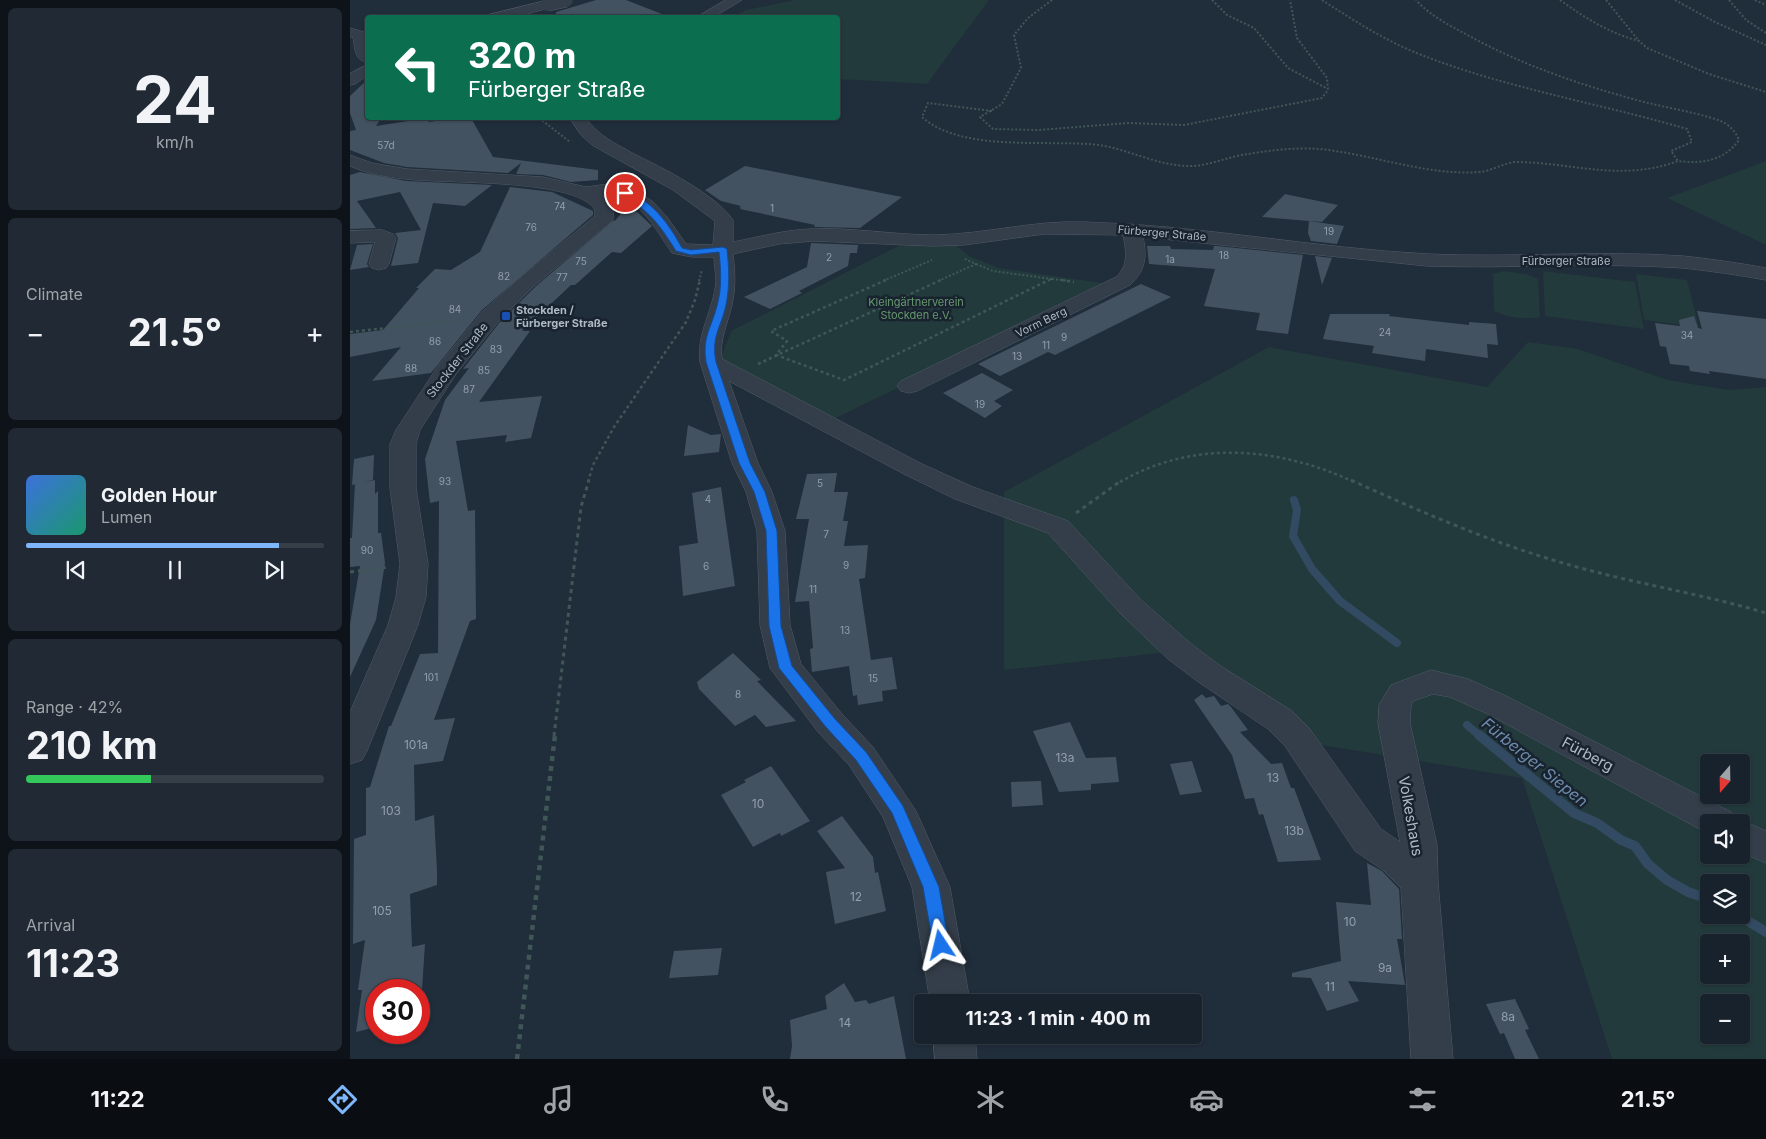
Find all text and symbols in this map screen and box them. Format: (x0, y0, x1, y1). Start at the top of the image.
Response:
text: 320 m (468, 34, 576, 76)
icon: left (385, 35, 450, 100)
text: 24 (133, 60, 217, 139)
text: Fürberger Straße (468, 76, 645, 102)
text: km/h (156, 132, 194, 152)
house number: 57d (377, 139, 395, 151)
pin (604, 172, 646, 214)
icon: arrive (611, 179, 639, 207)
house number: 74 (554, 200, 566, 212)
house number: 1 (770, 202, 774, 214)
house number: 76 (525, 221, 537, 233)
street label: Fürberger Straße (1117, 222, 1207, 244)
house number: 19 (1324, 225, 1334, 237)
house number: 18 (1219, 249, 1229, 261)
house number: 2 (826, 251, 832, 263)
house number: 1a (1165, 253, 1175, 265)
street label: Fürberger Straße (1522, 254, 1610, 268)
house number: 75 (575, 255, 587, 267)
house number: 82 (498, 270, 510, 282)
house number: 77 (556, 271, 568, 283)
text: Climate (26, 284, 83, 304)
park label: Kleingärtnerverein Stockden e.V. (868, 295, 964, 322)
house number: 84 (449, 303, 461, 315)
place label: Stockden / Fürberger Straße (516, 303, 608, 330)
street label: Vorm Berg (1013, 304, 1069, 340)
text: 21.5° (128, 309, 222, 355)
marker: Stockden / Fürberger Straße (500, 310, 512, 322)
text: − (26, 316, 45, 350)
text: + (305, 316, 324, 350)
street label: Stockder Straße (423, 319, 491, 401)
house number: 24 (1379, 326, 1391, 338)
house number: 34 (1681, 329, 1693, 341)
house number: 9 (1061, 331, 1067, 343)
house number: 86 (429, 335, 441, 347)
house number: 11 (1042, 339, 1050, 351)
house number: 83 (490, 343, 502, 355)
house number: 13 (1012, 350, 1022, 362)
house number: 88 (405, 362, 417, 374)
house number: 85 (478, 364, 490, 376)
house number: 87 (463, 383, 475, 395)
house number: 19 (975, 398, 985, 410)
house number: 93 (439, 475, 451, 487)
house number: 5 (817, 477, 823, 489)
text: Golden Hour (101, 484, 217, 507)
house number: 4 (705, 493, 711, 505)
text: Lumen (101, 507, 152, 527)
house number: 7 (823, 528, 829, 540)
house number: 90 (361, 544, 373, 556)
icon: previous (62, 556, 90, 584)
icon: pause (161, 556, 189, 584)
icon: next (260, 556, 288, 584)
house number: 9 (843, 559, 849, 571)
house number: 6 (703, 560, 709, 572)
house number: 11 (809, 583, 817, 595)
house number: 13 (840, 624, 850, 636)
house number: 101 (424, 671, 438, 683)
house number: 15 (868, 672, 878, 684)
house number: 8 (735, 688, 741, 700)
text: Range · 42% (26, 697, 123, 717)
water label: Fürberger Siepen (1478, 713, 1592, 811)
text: 210 km (26, 722, 158, 768)
street label: Fürberg (1559, 733, 1617, 775)
house number: 101a (404, 737, 428, 752)
house number: 13a (1055, 750, 1075, 765)
north arrow (1700, 754, 1750, 804)
map controls (1700, 754, 1750, 1044)
house number: 13 (1267, 770, 1279, 785)
street label: Volkeshaus (1395, 775, 1427, 858)
house number: 10 (752, 796, 764, 811)
house number: 103 (381, 803, 401, 818)
button: sound (1700, 814, 1750, 864)
house number: 13b (1284, 823, 1304, 838)
button: layers (1700, 874, 1750, 924)
house number: 12 (850, 889, 862, 904)
house number: 105 (372, 903, 392, 918)
house number: 10 (1344, 914, 1356, 929)
text: Arrival (26, 915, 75, 935)
position arrow (914, 918, 966, 970)
button: + (1700, 934, 1750, 984)
text: 11:23 (26, 940, 120, 986)
house number: 9a (1378, 960, 1392, 975)
speed limit sign: 30 (365, 979, 430, 1044)
house number: 11 (1325, 979, 1335, 994)
button: − (1700, 994, 1750, 1044)
text: 11:23 · 1 min · 400 m (966, 1007, 1150, 1030)
house number: 8a (1501, 1009, 1515, 1024)
house number: 14 (839, 1015, 852, 1030)
icon: directions (325, 1082, 360, 1117)
icon: music (541, 1082, 576, 1117)
icon: phone (757, 1082, 792, 1117)
icon: climate (973, 1082, 1008, 1117)
icon: car (1189, 1082, 1224, 1117)
icon: filters (1405, 1082, 1440, 1117)
text: 11:22 (90, 1086, 145, 1112)
text: 21.5° (1621, 1086, 1675, 1112)

